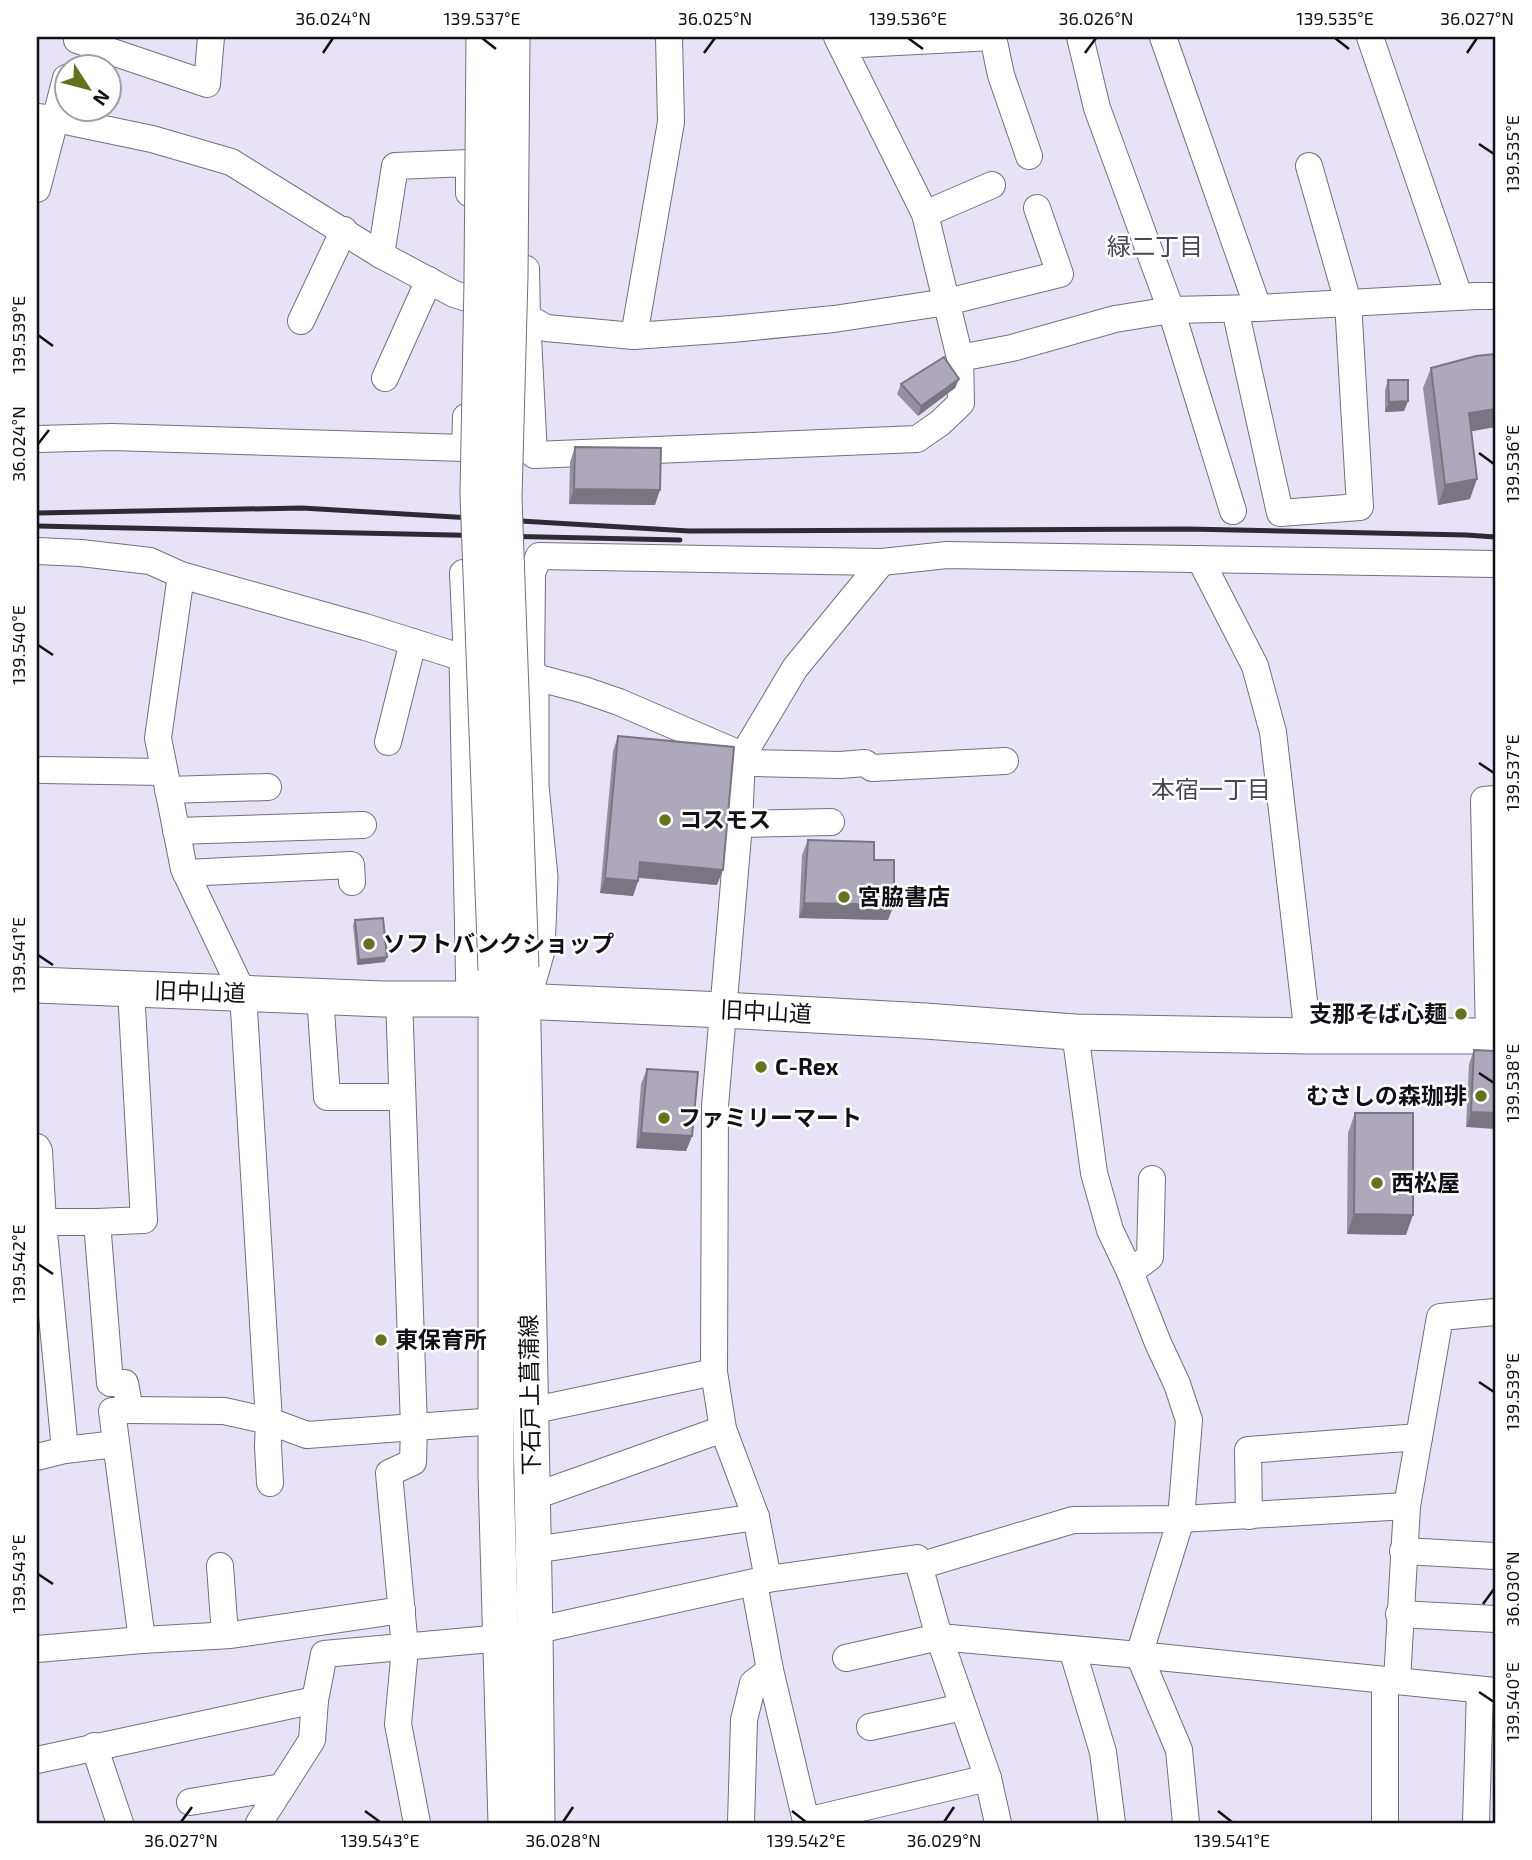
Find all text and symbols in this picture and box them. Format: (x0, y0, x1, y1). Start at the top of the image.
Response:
text: 36.024°N (295, 7, 371, 29)
text: 139.537°E (443, 7, 521, 29)
text: 36.025°N (678, 7, 752, 29)
text: 139.536°E (869, 7, 947, 29)
text: 36.026°N (1059, 7, 1133, 29)
text: 139.535°E (1296, 7, 1374, 29)
text: 36.027°N (1440, 7, 1514, 29)
north arrow (52, 52, 122, 122)
text: N (89, 86, 115, 111)
text: 139.535°E (1501, 115, 1523, 193)
district label: 緑二丁目 (1107, 231, 1203, 260)
text: 139.539°E (7, 296, 29, 374)
text: 36.024°N (7, 406, 29, 482)
text: 139.536°E (1501, 425, 1523, 503)
text: 139.540°E (7, 605, 29, 685)
text: 139.537°E (1501, 734, 1523, 812)
district label: 本宿一丁目 (1151, 774, 1271, 803)
place label: コスモス (679, 805, 771, 833)
marker: コスモス (657, 812, 673, 828)
place label: 宮脇書店 (858, 882, 950, 910)
marker: 宮脇書店 (836, 889, 852, 905)
text: 139.541°E (7, 917, 29, 993)
place label: ソフトバンクショップ (383, 929, 614, 957)
marker: ソフトバンクショップ (361, 936, 377, 952)
street label: 旧中山道 (154, 975, 246, 1007)
street label: 旧中山道 (719, 995, 813, 1027)
place label: 支那そば心麺 (1309, 999, 1447, 1027)
marker: 支那そば心麺 (1453, 1006, 1469, 1022)
text: 139.538°E (1501, 1044, 1523, 1122)
place label: C-Rex (775, 1052, 839, 1080)
marker: C-Rex (753, 1059, 769, 1075)
place label: むさしの森珈琲 (1306, 1081, 1467, 1109)
marker: むさしの森珈琲 (1473, 1088, 1489, 1104)
place label: ファミリーマート (678, 1103, 862, 1131)
marker: ファミリーマート (656, 1110, 672, 1126)
place label: 西松屋 (1391, 1168, 1460, 1196)
marker: 西松屋 (1369, 1175, 1385, 1191)
text: 139.542°E (7, 1224, 29, 1304)
street label: 下石戸上菖蒲線 (514, 1314, 544, 1476)
place label: 東保育所 (395, 1325, 487, 1353)
marker: 東保育所 (373, 1332, 389, 1348)
text: 139.539°E (1501, 1353, 1523, 1431)
text: 139.543°E (7, 1535, 29, 1613)
text: 36.030°N (1501, 1551, 1523, 1627)
text: 139.540°E (1501, 1662, 1523, 1742)
text: 36.027°N (144, 1829, 218, 1851)
text: 139.543°E (341, 1829, 419, 1851)
text: 36.028°N (525, 1829, 601, 1851)
text: 139.542°E (766, 1829, 846, 1851)
text: 36.029°N (907, 1829, 981, 1851)
text: 139.541°E (1194, 1829, 1270, 1851)

